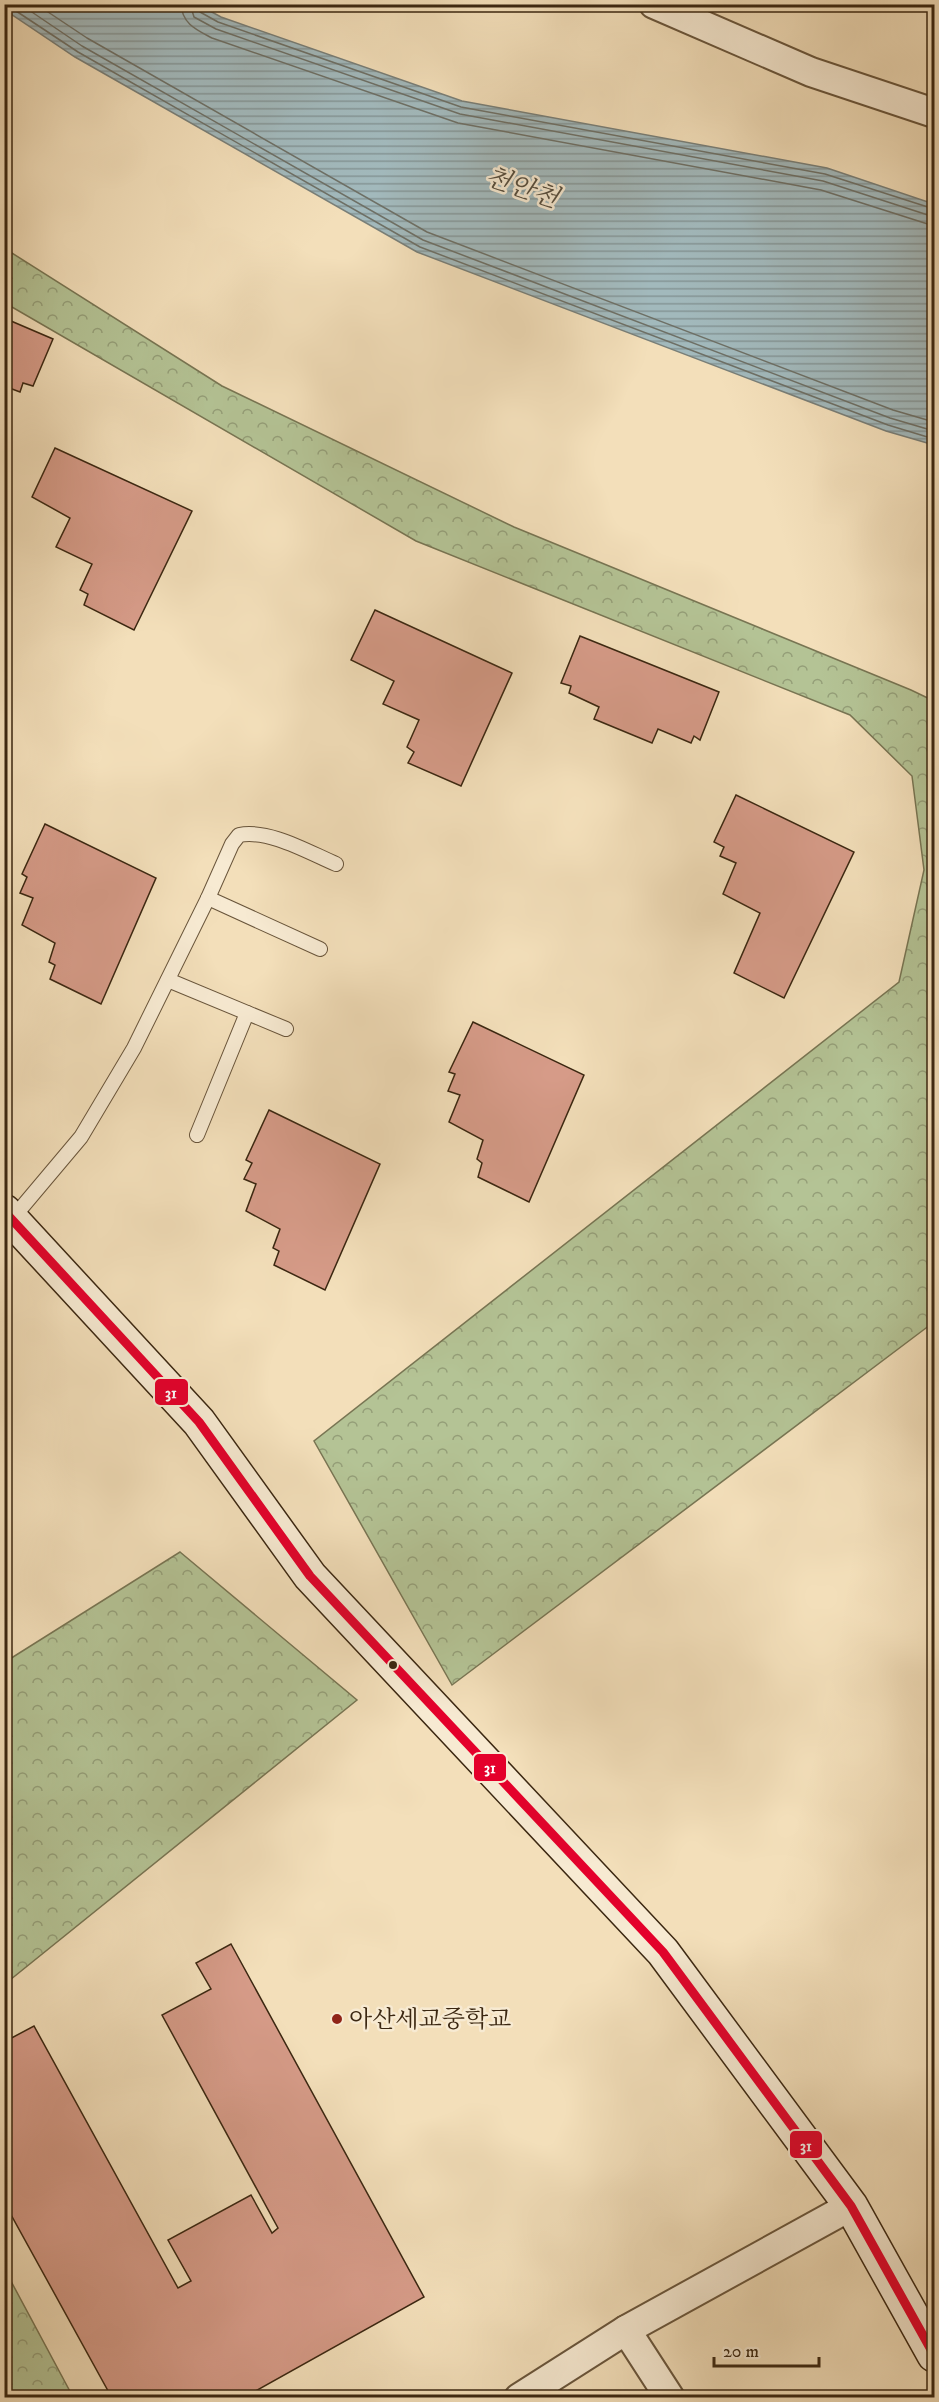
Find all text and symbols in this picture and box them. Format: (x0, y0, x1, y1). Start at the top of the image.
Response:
water label: 천안천 (481, 161, 564, 217)
line badge: 31 (154, 1378, 189, 1406)
text: 31 (165, 1383, 177, 1403)
unlabelled marker (387, 1659, 399, 1671)
line badge: 31 (473, 1753, 507, 1782)
text: 31 (484, 1758, 496, 1778)
place label: 아산세교중학교 (349, 2005, 511, 2035)
marker: 아산세교중학교 (330, 2012, 344, 2026)
line badge: 31 (789, 2130, 823, 2159)
text: 31 (800, 2136, 812, 2156)
scale bar (714, 2330, 819, 2368)
text: 20 m (723, 2341, 759, 2363)

